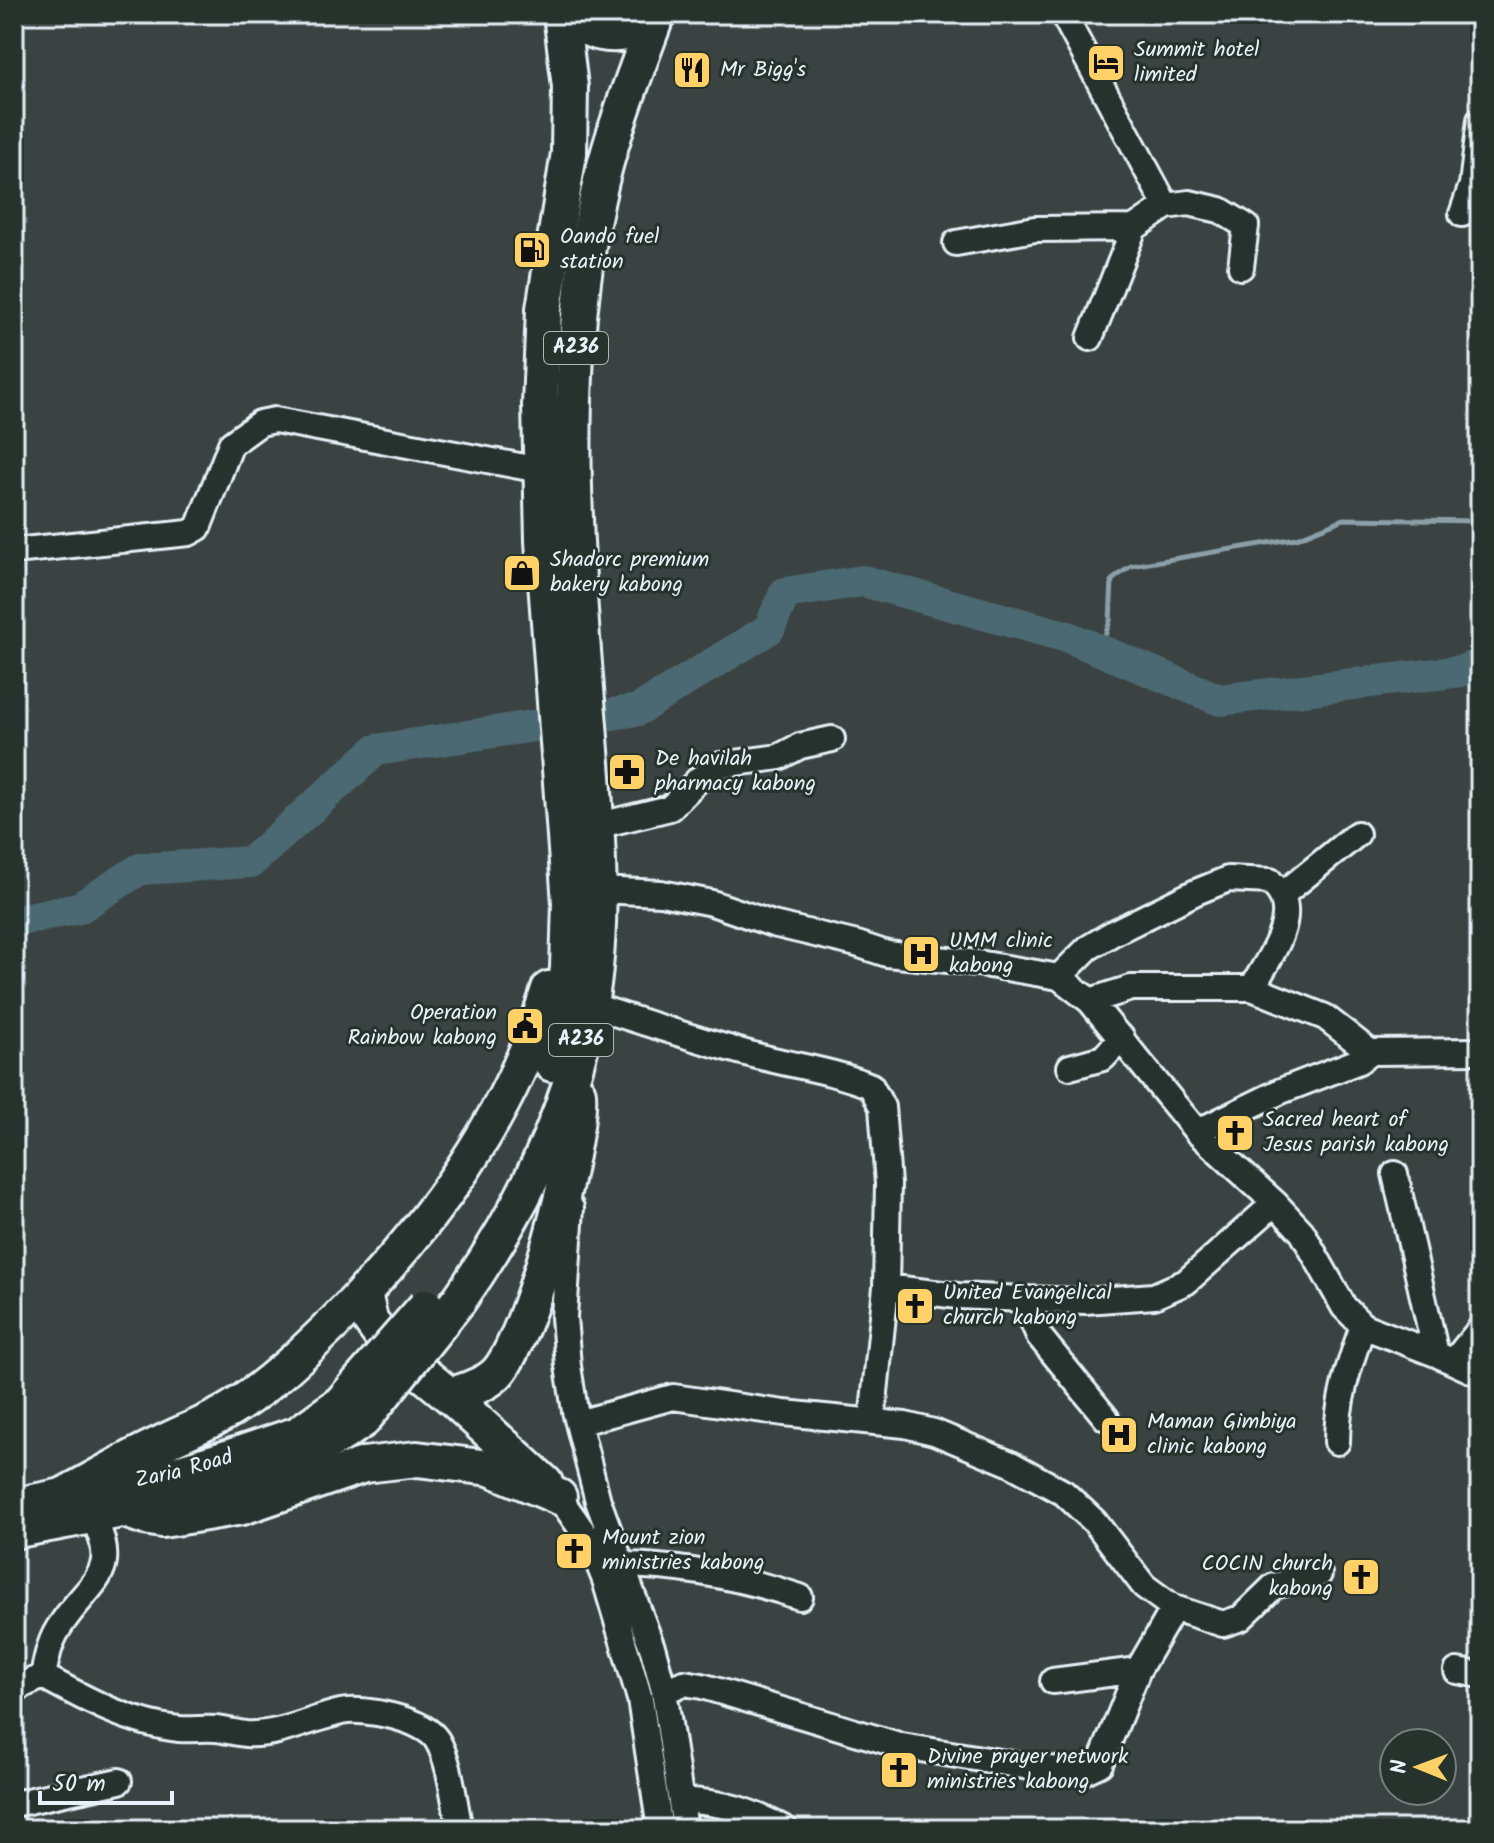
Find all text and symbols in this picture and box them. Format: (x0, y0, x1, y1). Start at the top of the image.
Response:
place label: Summit hotel limited (1134, 33, 1260, 93)
hotel icon: Summit hotel limited (1085, 42, 1127, 84)
restaurant icon: Mr Bigg's (671, 49, 713, 91)
place label: Mr Bigg's (720, 53, 807, 88)
place label: Oando fuel station (560, 220, 660, 280)
fuel station icon: Oando fuel station (511, 229, 553, 271)
road number: A236 (544, 332, 608, 364)
place label: Shadorc premium bakery kabong (550, 543, 709, 603)
shop icon: Shadorc premium bakery kabong (501, 552, 543, 594)
place label: De havilah pharmacy kabong (654, 742, 816, 802)
pharmacy icon: De havilah pharmacy kabong (606, 751, 648, 793)
place label: UMM clinic kabong (949, 924, 1053, 984)
hospital icon: UMM clinic kabong (900, 933, 942, 975)
place label: Operation Rainbow kabong (347, 996, 497, 1056)
public building icon: Operation Rainbow kabong (504, 1005, 546, 1047)
road number: A236 (549, 1024, 613, 1056)
place label: Sacred heart of Jesus parish kabong (1263, 1103, 1449, 1163)
church icon: Sacred heart of Jesus parish kabong (1214, 1112, 1256, 1154)
place label: United Evangelical church kabong (943, 1276, 1113, 1336)
church icon: United Evangelical church kabong (894, 1285, 936, 1327)
place label: Maman Gimbiya clinic kabong (1147, 1405, 1297, 1465)
hospital icon: Maman Gimbiya clinic kabong (1098, 1414, 1140, 1456)
street label: Zaria Road (132, 1439, 239, 1498)
place label: Mount zion ministries kabong (602, 1521, 765, 1581)
church icon: Mount zion ministries kabong (553, 1530, 595, 1572)
place label: COCIN church kabong (1202, 1547, 1333, 1607)
church icon: COCIN church kabong (1340, 1556, 1382, 1598)
north arrow (1378, 1727, 1458, 1807)
place label: Divine prayer network ministries kabong (927, 1740, 1129, 1800)
church icon: Divine prayer network ministries kabong (878, 1749, 920, 1791)
scale bar (40, 1755, 172, 1805)
text: N (1383, 1759, 1418, 1774)
text: 50 m (52, 1765, 106, 1804)

